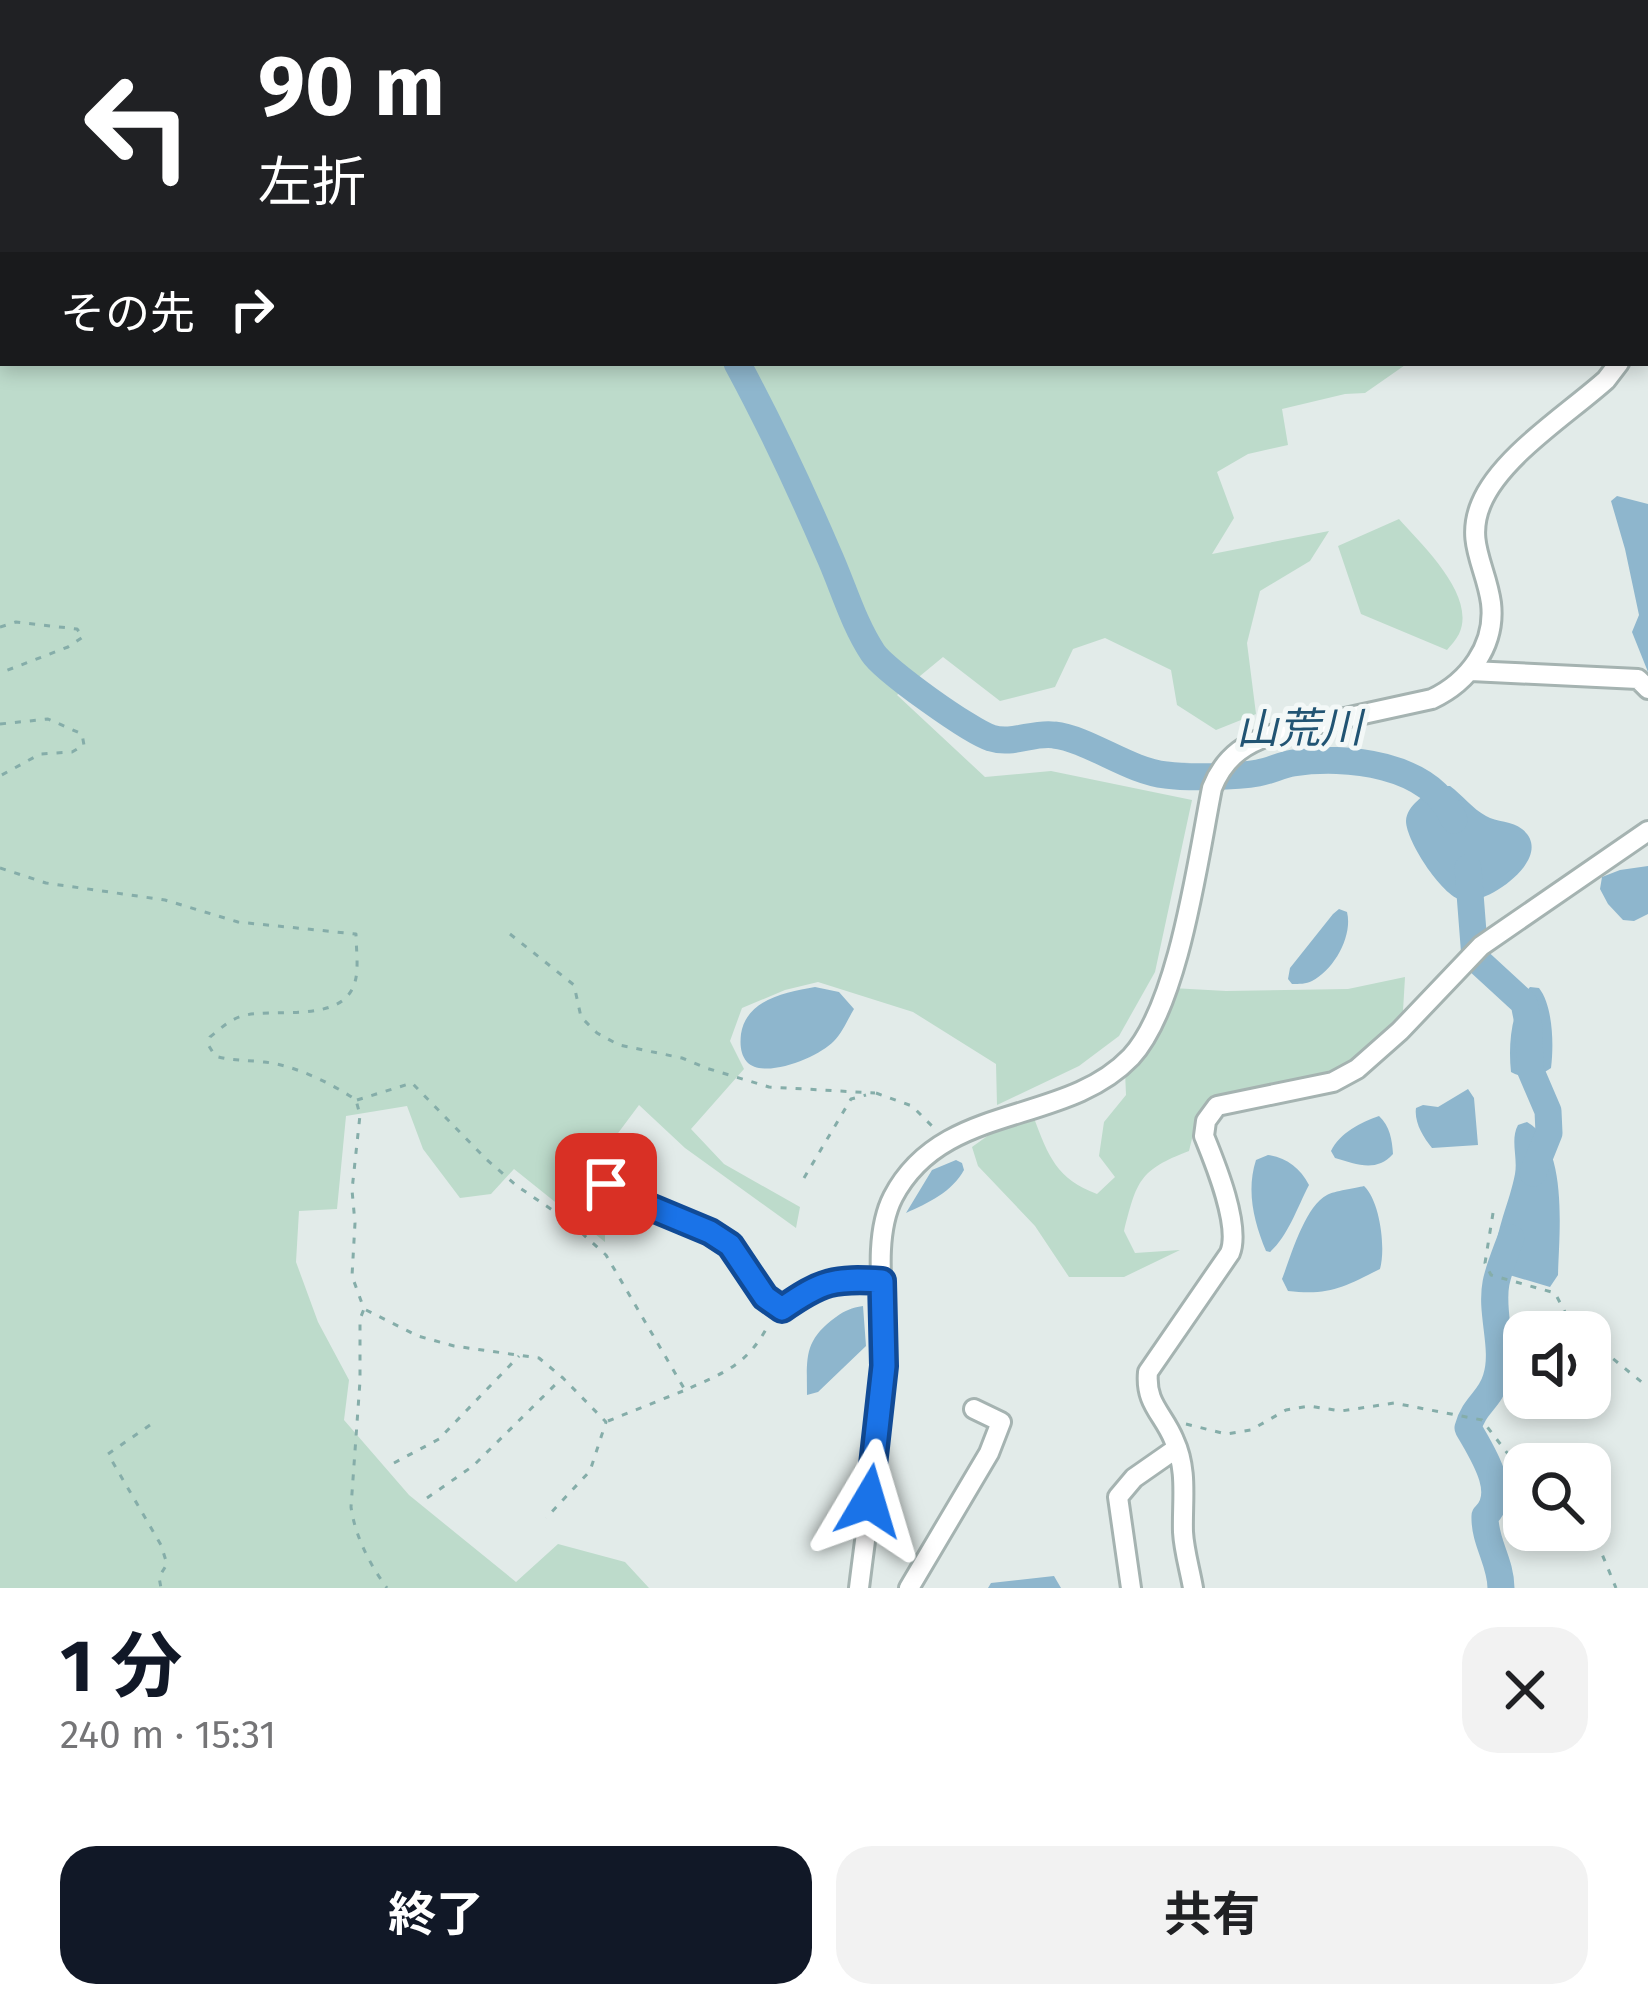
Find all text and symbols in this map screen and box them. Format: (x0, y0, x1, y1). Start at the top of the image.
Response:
text: 90 m (258, 36, 445, 137)
icon: left (60, 48, 216, 204)
text: 左折 (258, 151, 366, 215)
icon: right (219, 276, 285, 342)
text: その先 (60, 287, 195, 341)
water label: 山荒川 (1236, 703, 1366, 755)
pin (555, 1133, 657, 1235)
icon: arrive (573, 1151, 639, 1217)
map controls (1503, 1311, 1611, 1551)
button: sound (1503, 1311, 1611, 1419)
position arrow (806, 1438, 932, 1564)
button: search (1503, 1443, 1611, 1551)
text: 1 分 (60, 1624, 182, 1710)
button: close (1462, 1627, 1588, 1753)
text: 240 m · 15:31 (60, 1712, 276, 1758)
button: 終了 (60, 1846, 812, 1984)
button: 共有 (836, 1846, 1588, 1984)

